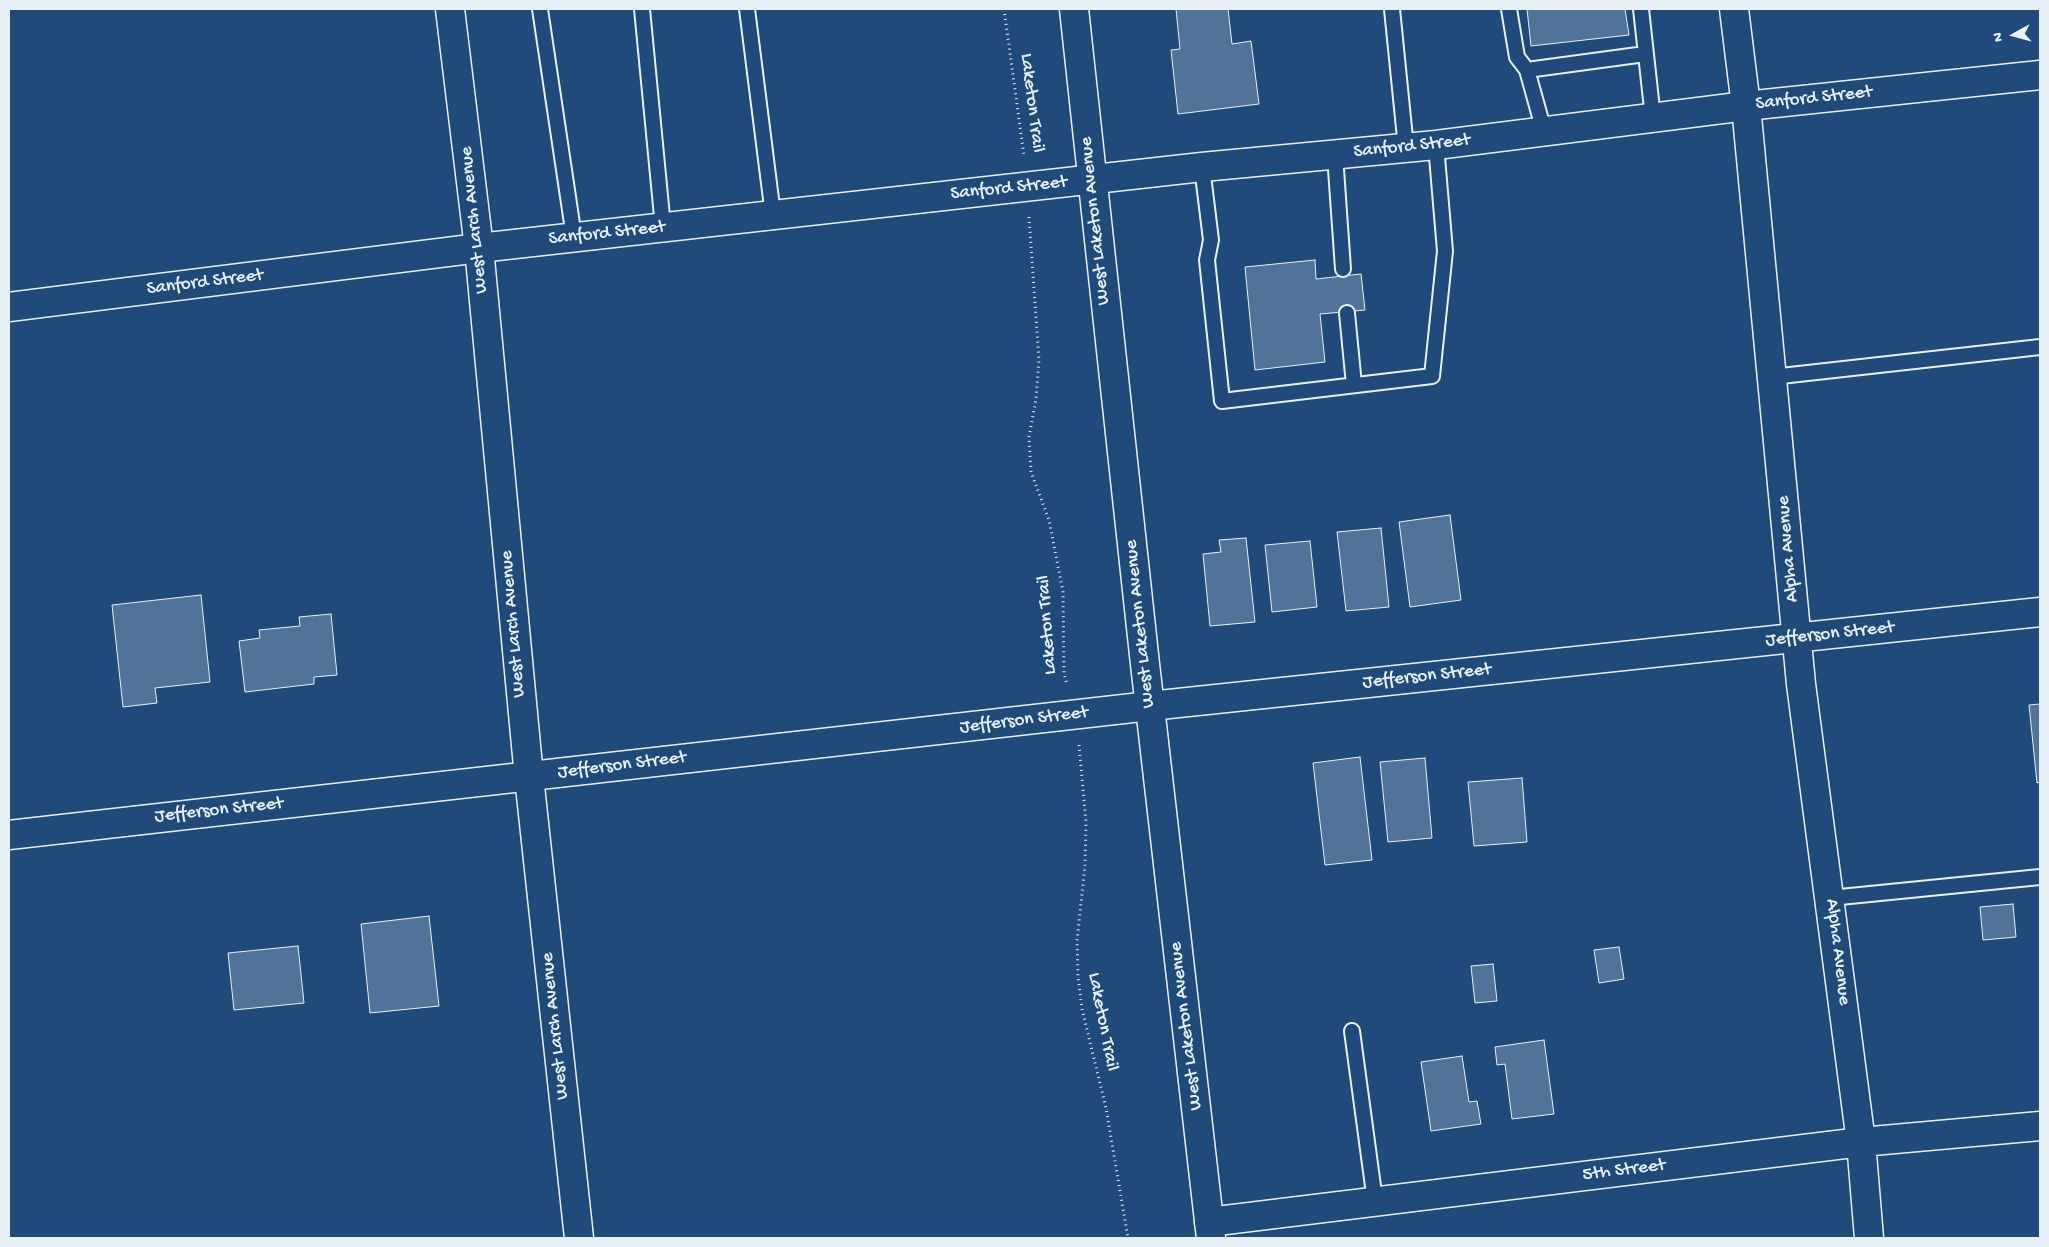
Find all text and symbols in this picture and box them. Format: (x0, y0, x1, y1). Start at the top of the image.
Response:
north arrow (1989, 10, 2039, 60)
text: N (1990, 31, 2008, 42)
street label: Laketon Trail (1014, 52, 1048, 154)
street label: Sanford Street (1755, 82, 1873, 116)
street label: Sanford Street (1353, 130, 1471, 164)
street label: West Laketon Avenue (1076, 136, 1116, 306)
street label: West Larch Avenue (456, 145, 494, 295)
street label: Sanford Street (950, 172, 1068, 206)
street label: Sanford Street (548, 217, 666, 251)
street label: Sanford Street (146, 265, 264, 301)
street label: Alpha Avenue (1773, 495, 1805, 603)
street label: West Laketon Avenue (1121, 539, 1161, 709)
street label: West Larch Avenue (496, 549, 532, 699)
street label: Laketon Trail (1033, 574, 1063, 676)
street label: Jefferson Street (1765, 617, 1895, 653)
street label: Jefferson Street (1362, 659, 1492, 695)
street label: Jefferson Street (959, 702, 1089, 740)
street label: Jefferson Street (557, 747, 687, 785)
street label: Jefferson Street (154, 793, 284, 829)
street label: Alpha Avenue (1819, 897, 1855, 1007)
street label: West Laketon Avenue (1165, 941, 1209, 1111)
street label: West Larch Avenue (537, 951, 575, 1101)
street label: Laketon Trail (1081, 971, 1123, 1073)
street label: 5th Street (1581, 1155, 1667, 1187)

